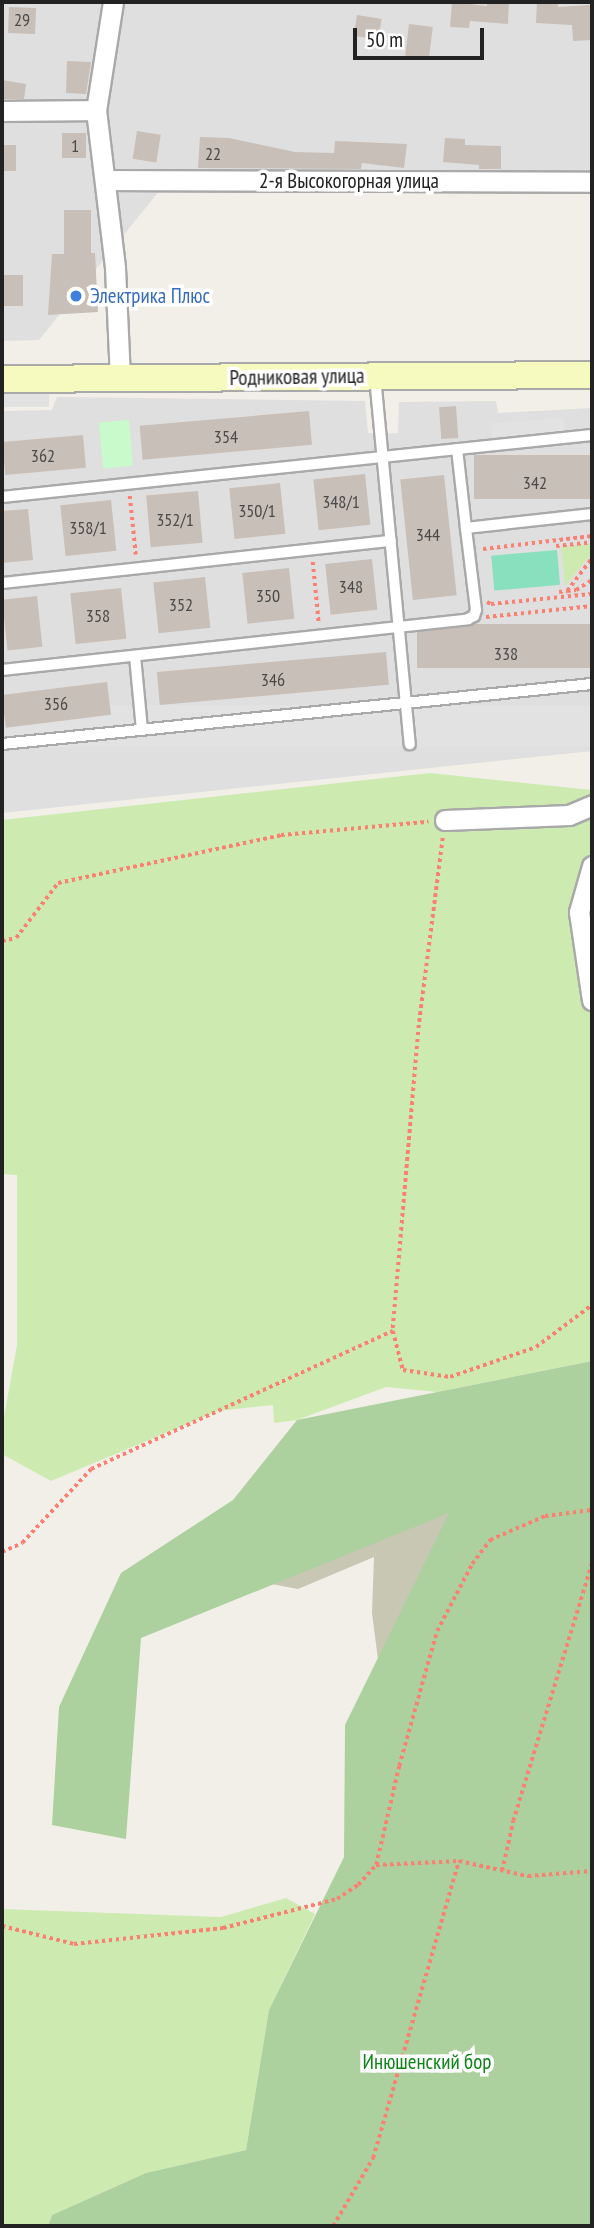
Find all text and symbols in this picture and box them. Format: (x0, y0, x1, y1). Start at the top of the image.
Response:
house number: 29 (14, 9, 30, 31)
scale bar (356, 14, 487, 58)
text: 50 m (366, 26, 403, 53)
house number: 1 (71, 135, 79, 157)
house number: 22 (205, 143, 221, 165)
street label: 2-я Высокогорная улица (259, 168, 439, 194)
place label: Электрика Плюс (90, 283, 210, 309)
marker: Электрика Плюс (68, 288, 84, 304)
street label: Родниковая улица (229, 363, 365, 391)
house number: 354 (214, 426, 238, 448)
house number: 362 (31, 445, 55, 467)
house number: 342 (523, 472, 547, 494)
house number: 348/1 (322, 491, 360, 513)
house number: 350/1 (238, 500, 276, 522)
house number: 352/1 (156, 509, 194, 531)
house number: 358/1 (69, 517, 107, 539)
house number: 344 (416, 524, 440, 546)
house number: 348 (339, 576, 363, 598)
house number: 350 (256, 585, 280, 607)
house number: 352 (169, 594, 193, 616)
house number: 358 (86, 605, 110, 627)
house number: 338 (494, 643, 518, 665)
house number: 346 (261, 669, 285, 691)
house number: 356 (44, 693, 68, 715)
park label: Инюшенский бор (363, 2049, 491, 2075)

